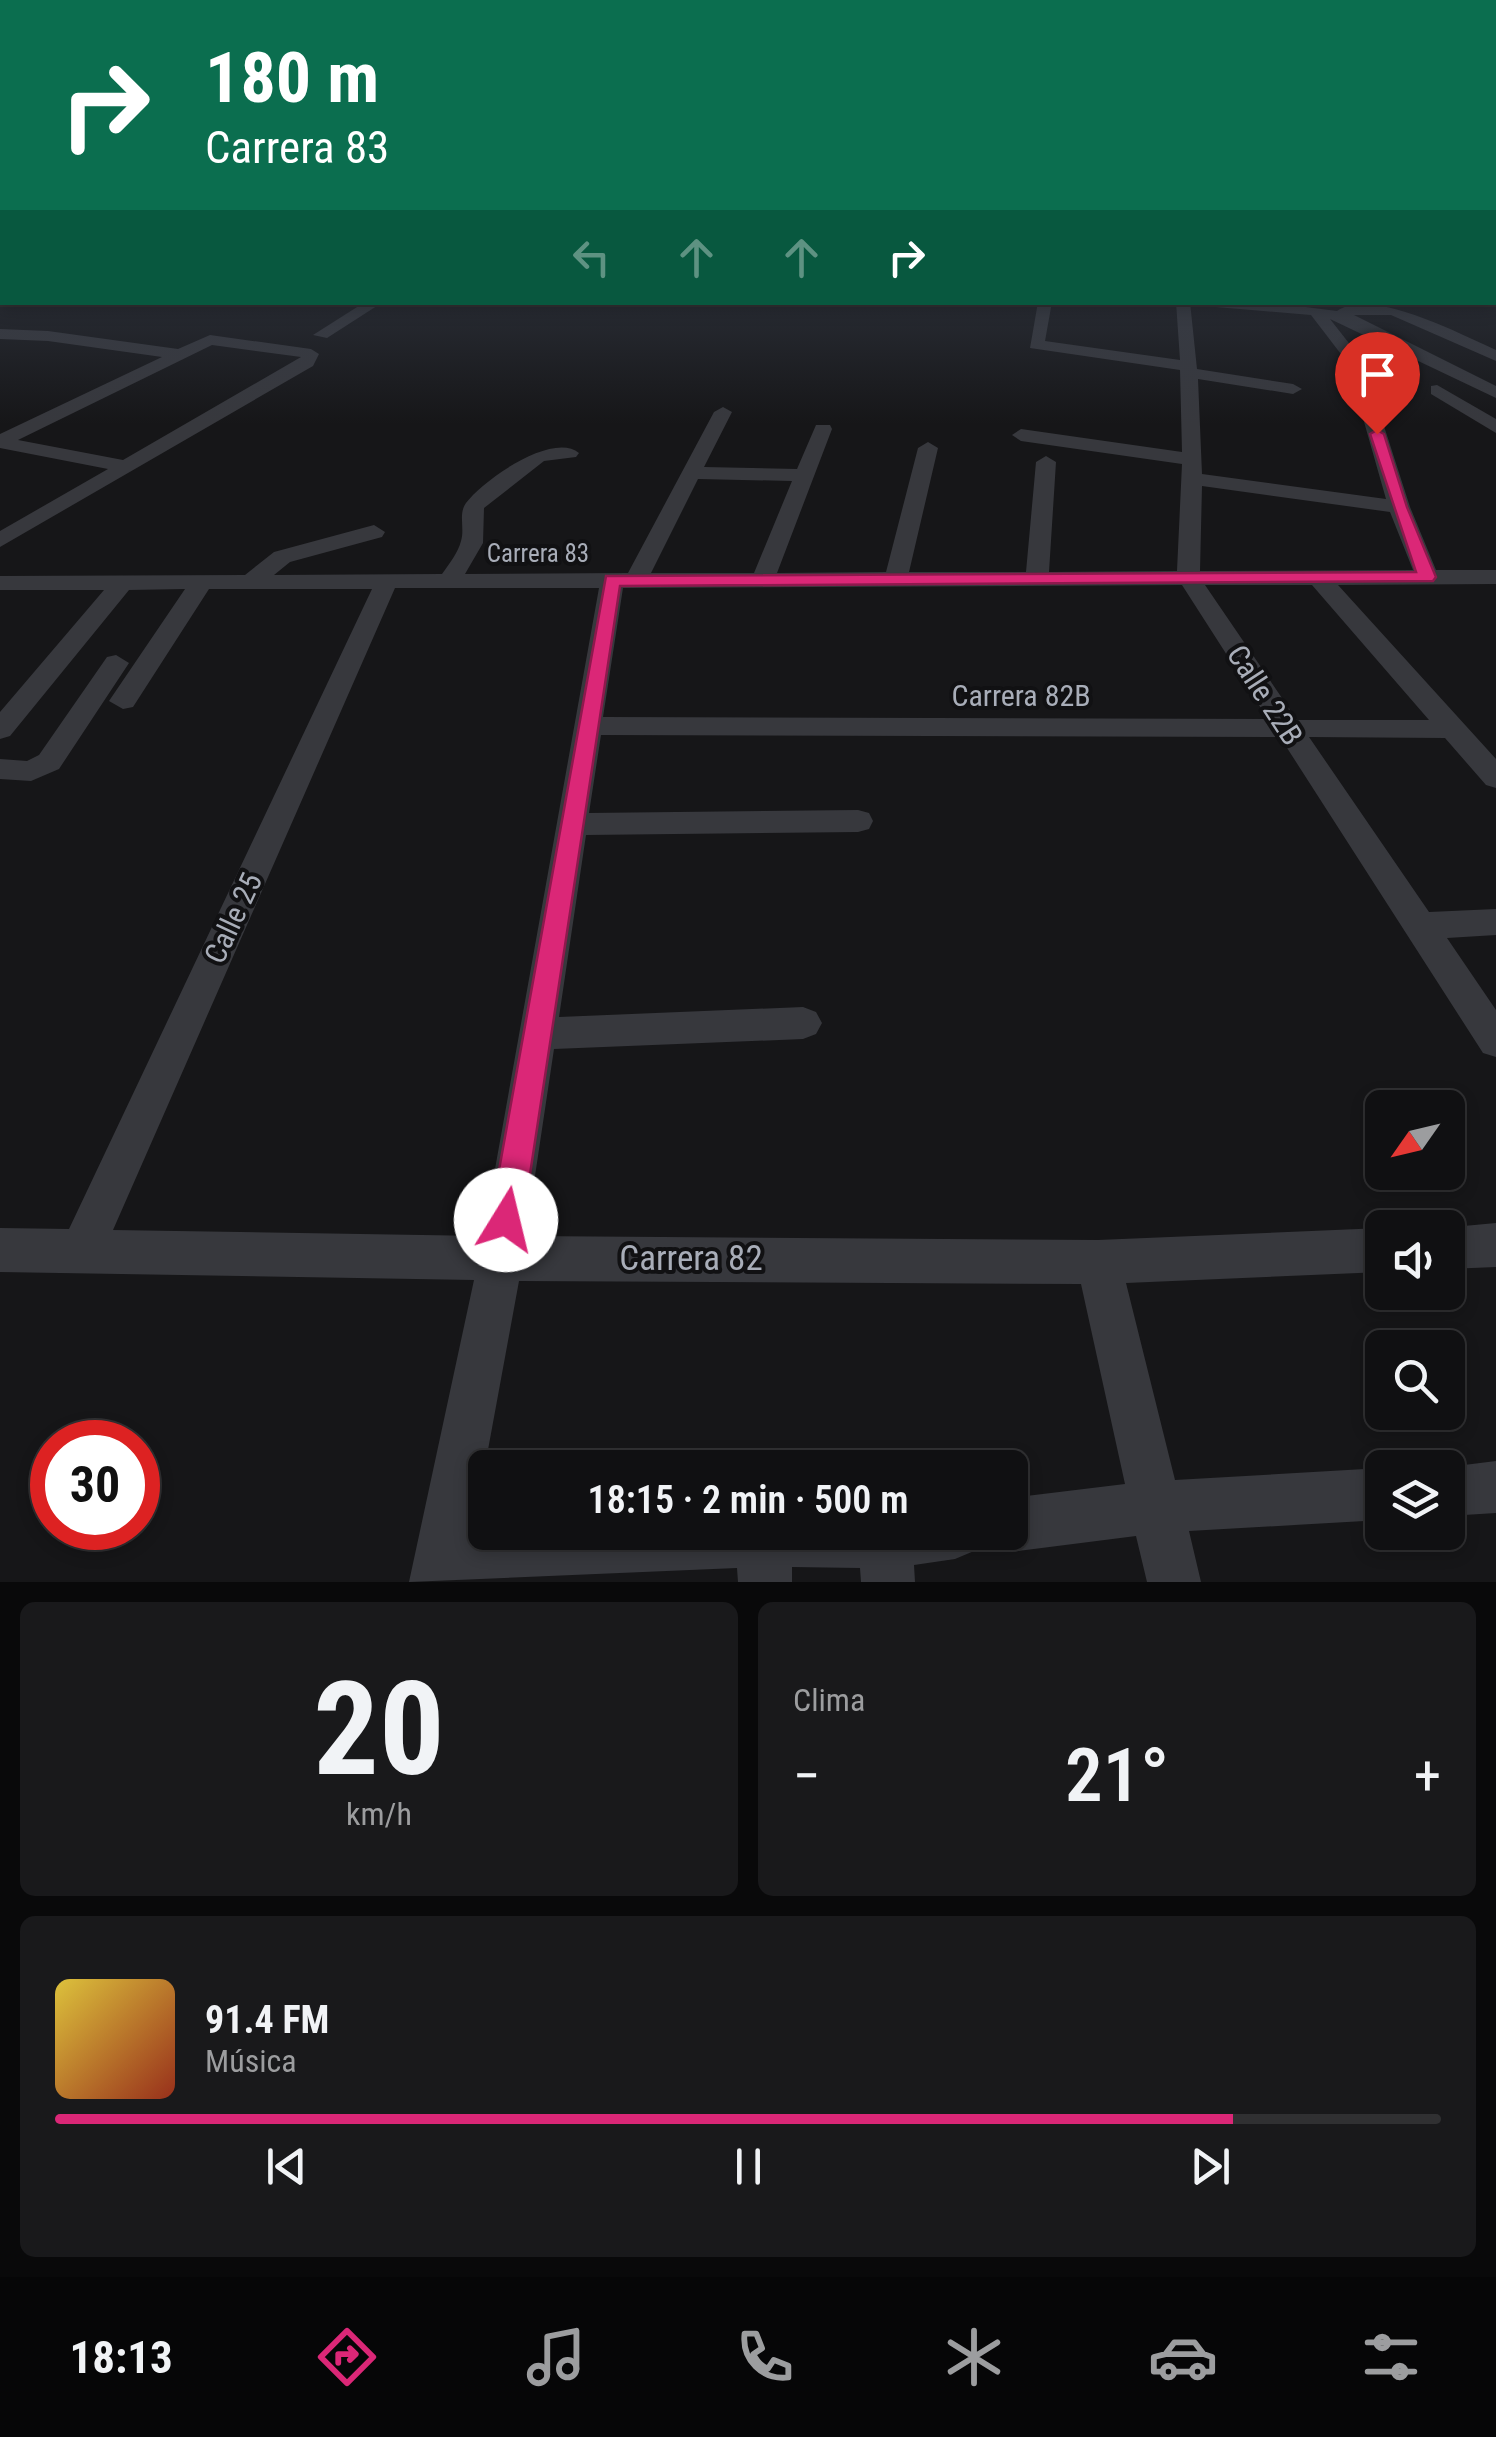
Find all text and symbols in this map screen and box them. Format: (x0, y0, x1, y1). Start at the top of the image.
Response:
text: 180 m (205, 37, 379, 119)
icon: right (40, 40, 170, 170)
text: Carrera 83 (205, 121, 389, 174)
icon: left (564, 230, 619, 285)
icon: ahead (669, 230, 724, 285)
icon: ahead (774, 230, 829, 285)
icon: right (879, 230, 934, 285)
pin (1335, 332, 1420, 435)
icon: arrive (1350, 347, 1405, 402)
street label: Carrera 83 (487, 539, 589, 568)
street label: Calle 22B (1220, 638, 1310, 752)
street label: Carrera 82B (951, 678, 1091, 713)
street label: Calle 25 (197, 867, 269, 969)
north arrow (1365, 1090, 1465, 1190)
map controls (1365, 1090, 1465, 1550)
position arrow (454, 1168, 558, 1272)
button: sound (1365, 1210, 1465, 1310)
street label: Carrera 82 (619, 1238, 763, 1279)
button: search (1365, 1330, 1465, 1430)
speed limit sign: 30 (30, 1420, 160, 1550)
button: layers (1365, 1450, 1465, 1550)
text: 18:15 · 2 min · 500 m (588, 1478, 908, 1522)
text: 20 (313, 1653, 445, 1806)
text: Clima (793, 1681, 865, 1719)
text: 21° (1065, 1731, 1169, 1819)
text: − (793, 1744, 821, 1808)
text: + (1414, 1744, 1441, 1808)
text: km/h (346, 1795, 412, 1833)
text: 91.4 FM (205, 1998, 329, 2042)
text: Música (205, 2042, 297, 2080)
icon: previous (259, 2139, 314, 2194)
icon: pause (721, 2139, 776, 2194)
icon: next (1183, 2139, 1238, 2194)
icon: directions (312, 2322, 382, 2392)
icon: music (521, 2322, 591, 2392)
icon: phone (730, 2322, 800, 2392)
icon: climate (939, 2322, 1009, 2392)
icon: car (1148, 2322, 1218, 2392)
icon: filters (1356, 2322, 1426, 2392)
text: 18:13 (69, 2331, 173, 2384)

